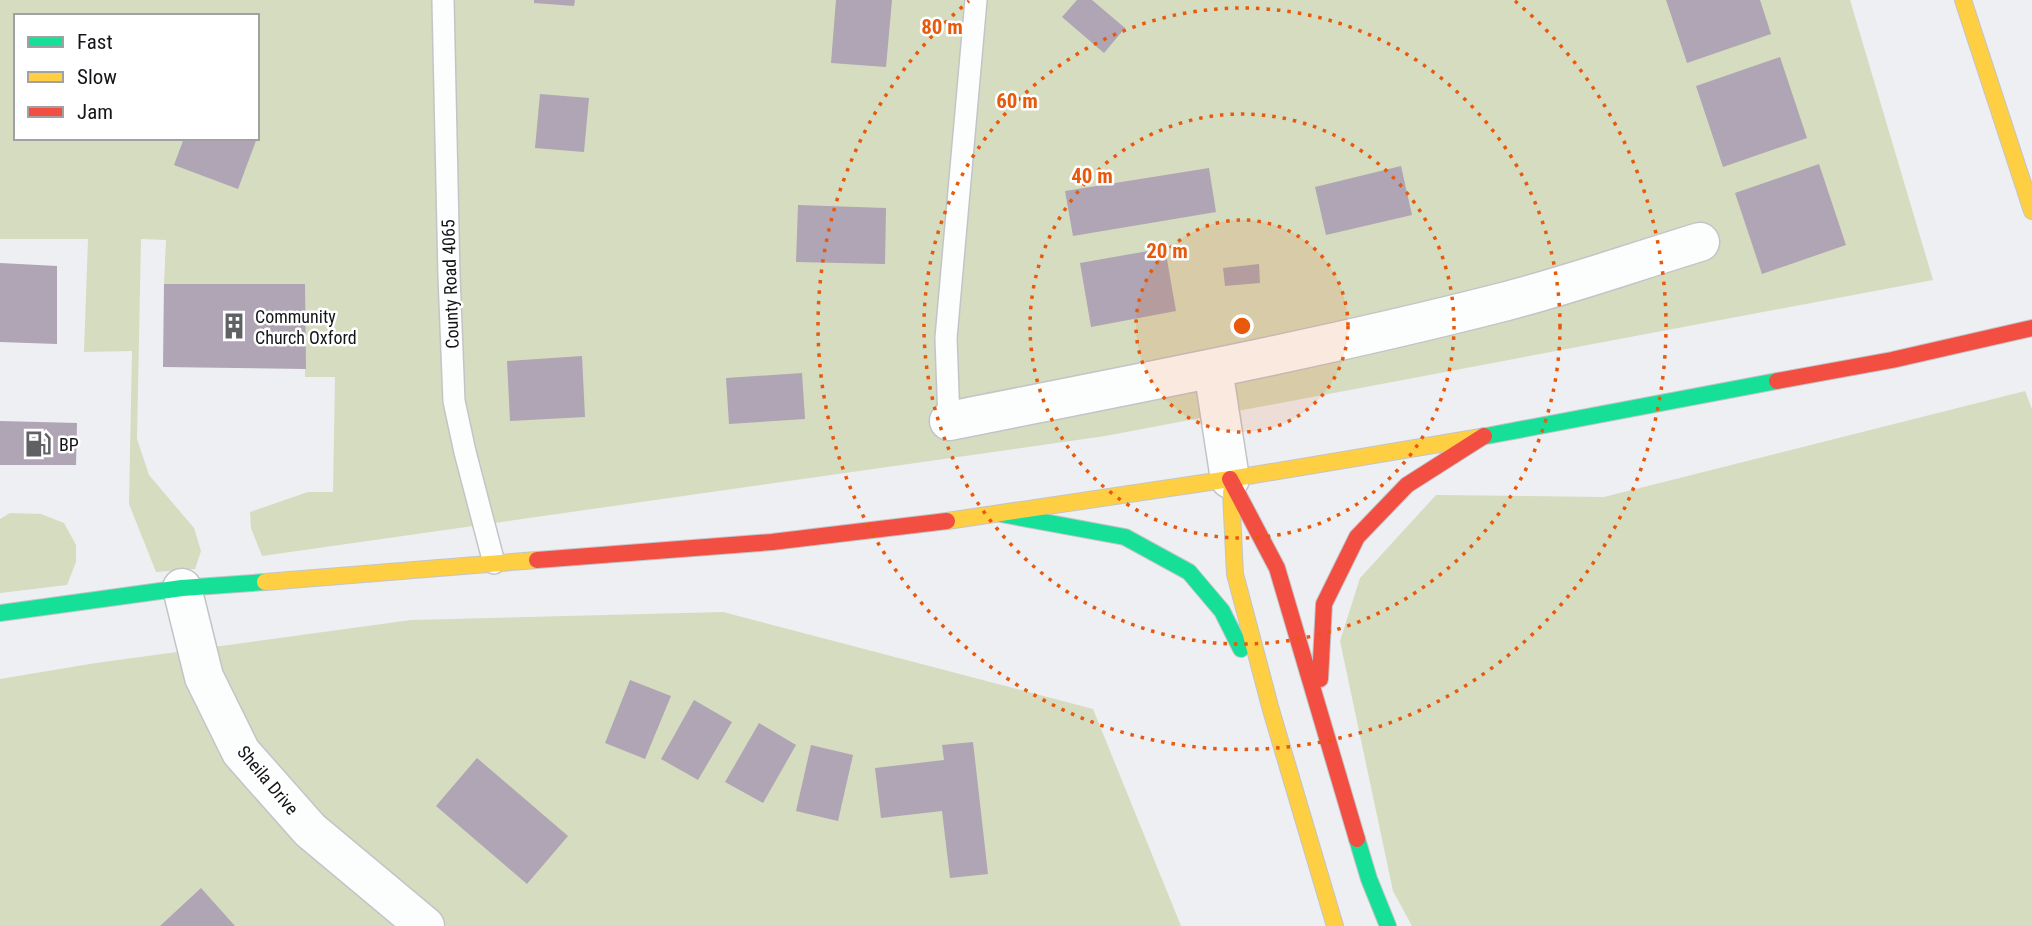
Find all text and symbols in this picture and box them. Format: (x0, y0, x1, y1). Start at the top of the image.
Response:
legend (14, 14, 259, 140)
text: 80 m (921, 15, 963, 39)
text: Fast (77, 30, 113, 54)
text: Slow (77, 65, 117, 89)
text: 60 m (996, 89, 1038, 113)
text: Jam (77, 100, 113, 124)
text: 40 m (1071, 164, 1113, 188)
street label: County Road 4065 (437, 219, 463, 349)
text: 20 m (1146, 239, 1188, 263)
place label: Community Church Oxford (255, 306, 357, 348)
building icon: Community Church Oxford (219, 311, 249, 341)
centre of rings (1230, 314, 1254, 338)
fuel station icon: BP (23, 429, 53, 459)
place label: BP (59, 434, 79, 455)
street label: Sheila Drive (233, 741, 303, 819)

